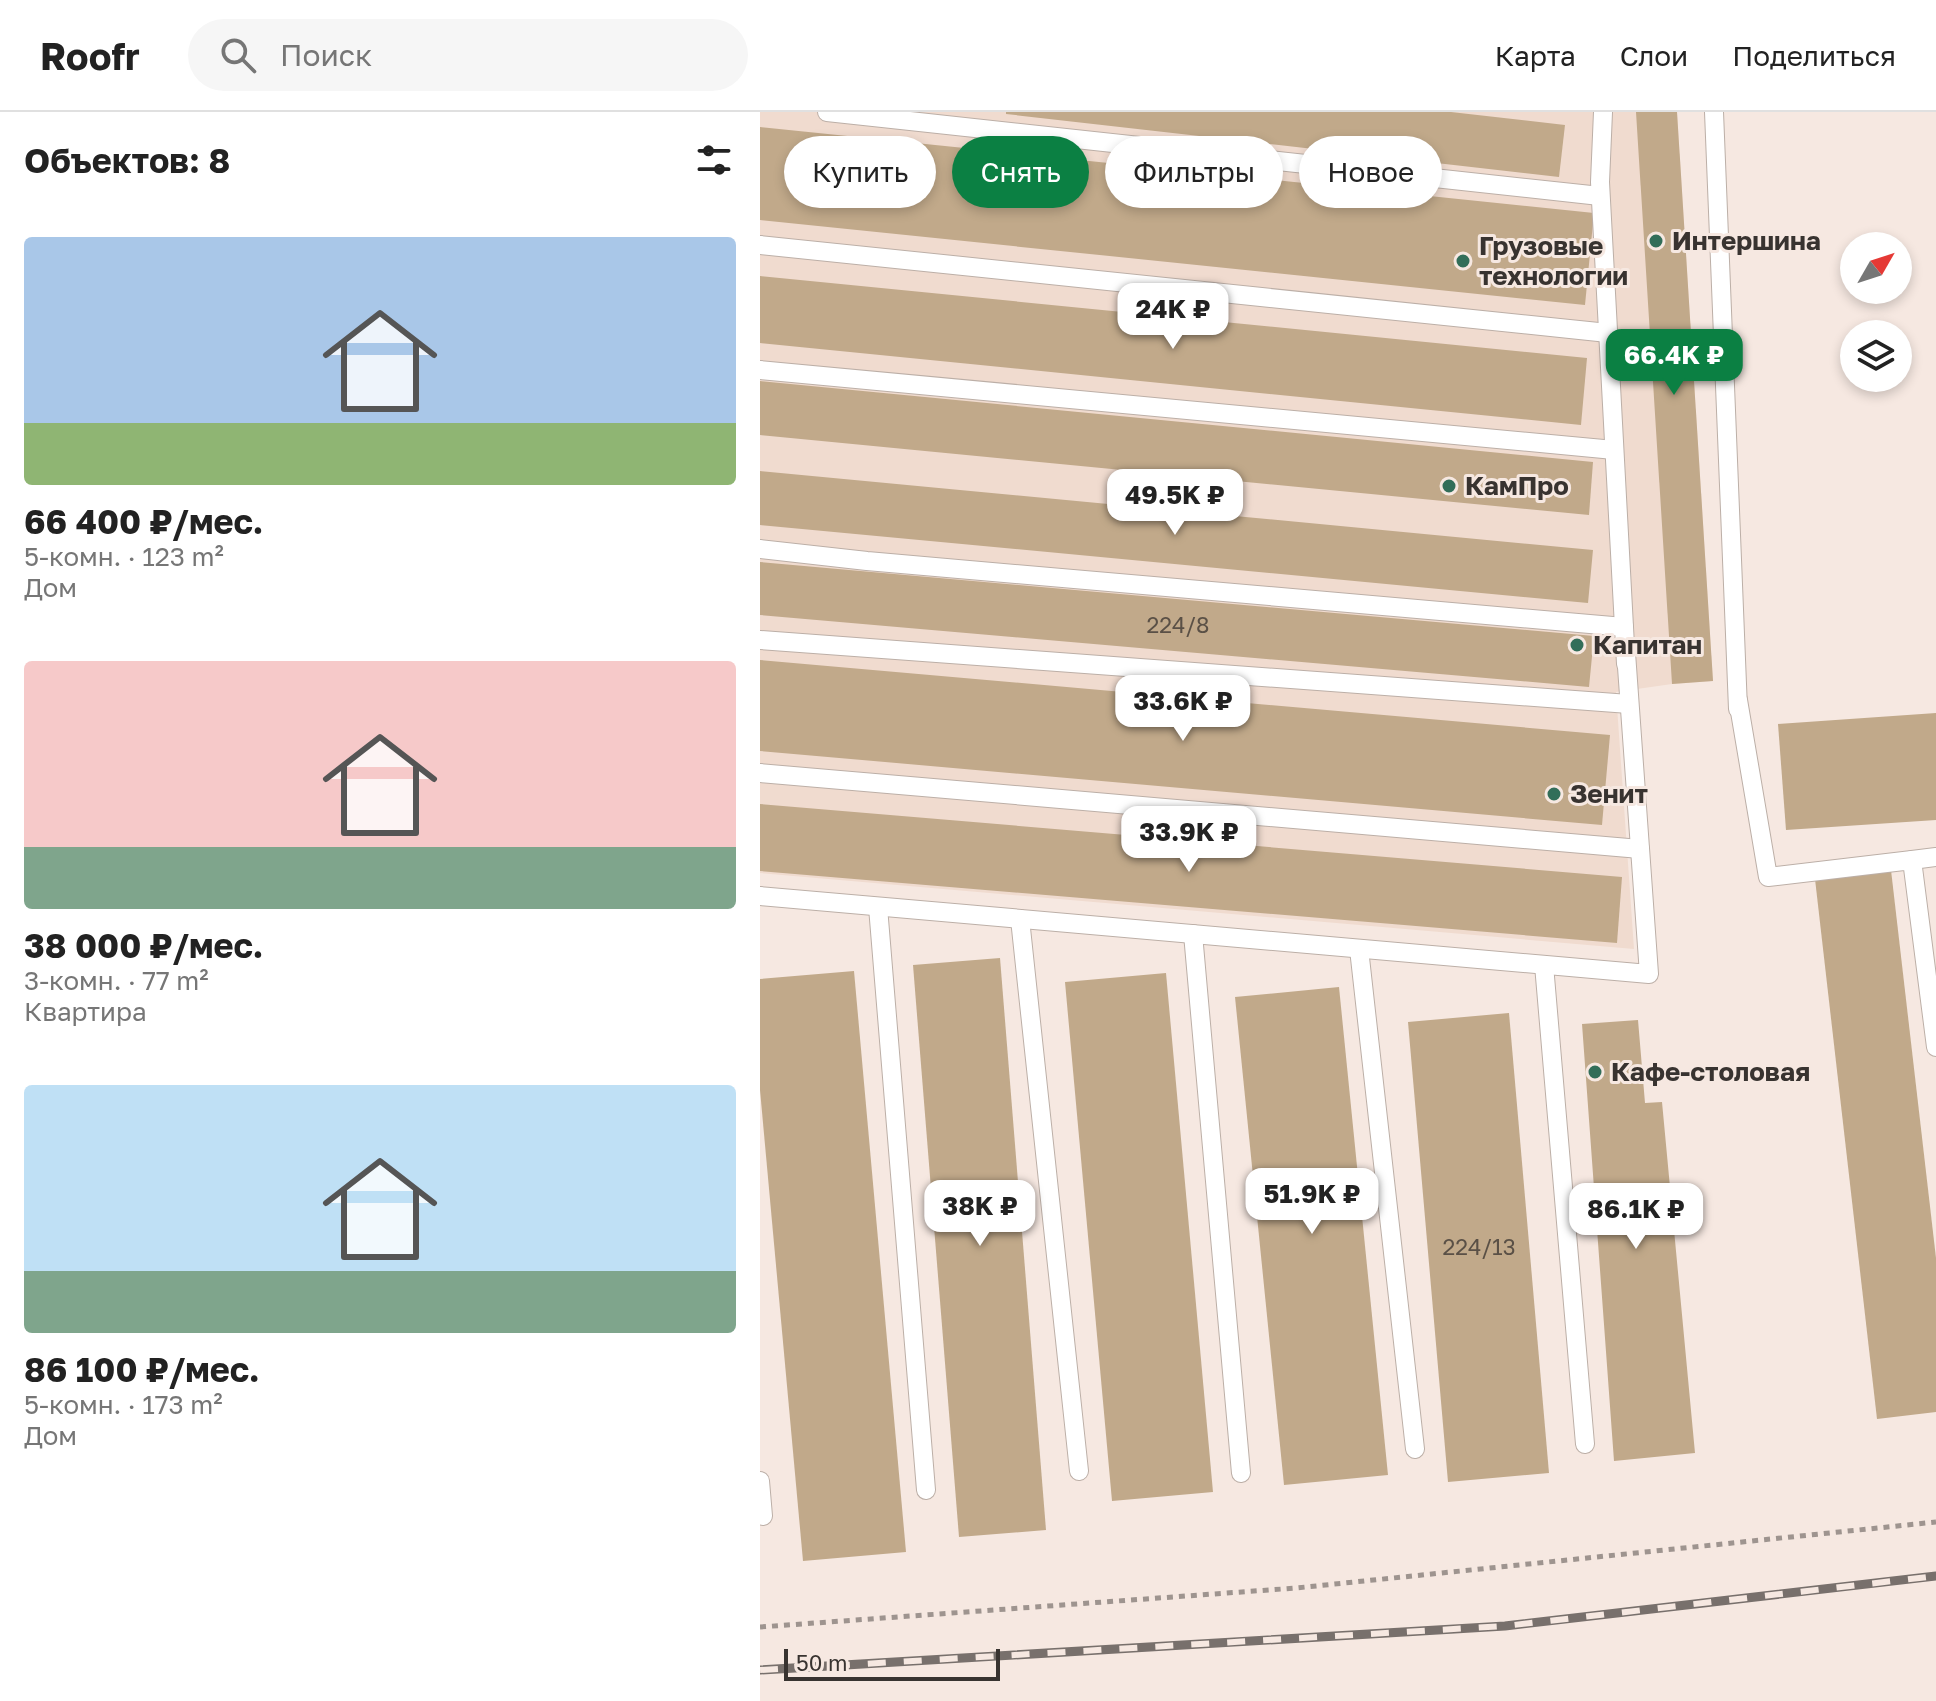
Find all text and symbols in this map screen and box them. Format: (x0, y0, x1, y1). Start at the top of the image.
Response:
search box (188, 19, 748, 91)
text: Roofr (40, 33, 140, 78)
icon: search (216, 33, 260, 77)
text: Поиск (280, 37, 372, 73)
text: Карта (1495, 39, 1576, 72)
text: Слои (1620, 39, 1688, 72)
text: Поделиться (1732, 39, 1896, 72)
chip: Купить (784, 136, 936, 208)
chip: Снять (952, 136, 1089, 208)
chip: Фильтры (1105, 136, 1283, 208)
chip: Новое (1299, 136, 1442, 208)
icon: filters (692, 138, 736, 182)
text: Объектов: 8 (24, 140, 230, 180)
place label: Интершина (1672, 225, 1821, 256)
place label: Грузовые технологии (1479, 230, 1628, 291)
marker: Интершина (1647, 232, 1665, 250)
north arrow (1840, 232, 1912, 304)
map controls (1840, 232, 1912, 392)
marker: Грузовые технологии (1454, 252, 1472, 270)
pin: 24K ₽ (1117, 283, 1229, 351)
icon: home (308, 289, 452, 433)
text: 24K ₽ (1135, 293, 1211, 324)
button: layers (1840, 320, 1912, 392)
pin: 66.4K ₽ (1600, 329, 1748, 397)
text: 66.4K ₽ (1624, 339, 1724, 370)
pin: 49.5K ₽ (1101, 469, 1249, 537)
place label: КамПро (1465, 470, 1569, 501)
marker: КамПро (1440, 477, 1458, 495)
text: 49.5K ₽ (1125, 479, 1225, 510)
text: 66 400 ₽/мес. (24, 501, 263, 541)
text: 5-комн. · 123 m² (24, 541, 224, 572)
text: Дом (24, 572, 77, 603)
house number: 224/8 (1147, 611, 1209, 638)
place label: Капитан (1593, 629, 1702, 660)
marker: Капитан (1568, 636, 1586, 654)
pin: 33.6K ₽ (1109, 675, 1257, 743)
text: 33.6K ₽ (1133, 685, 1233, 716)
icon: home (308, 713, 452, 857)
place label: Зенит (1570, 778, 1648, 809)
marker: Зенит (1545, 785, 1563, 803)
pin: 33.9K ₽ (1115, 806, 1263, 874)
text: 33.9K ₽ (1139, 816, 1239, 847)
text: 38 000 ₽/мес. (24, 925, 263, 965)
text: 3-комн. · 77 m² (24, 965, 209, 996)
text: Квартира (24, 996, 147, 1027)
place label: Кафе-столовая (1611, 1056, 1810, 1087)
marker: Кафе-столовая (1586, 1063, 1604, 1081)
icon: home (308, 1137, 452, 1281)
pin: 51.9K ₽ (1238, 1168, 1386, 1236)
text: 51.9K ₽ (1264, 1178, 1360, 1209)
pin: 38K ₽ (924, 1180, 1036, 1248)
pin: 86.1K ₽ (1562, 1183, 1710, 1251)
text: 38K ₽ (942, 1190, 1018, 1221)
text: 86.1K ₽ (1587, 1193, 1685, 1224)
house number: 224/13 (1442, 1233, 1516, 1260)
text: 86 100 ₽/мес. (24, 1349, 260, 1389)
text: 5-комн. · 173 m² (24, 1389, 223, 1420)
text: Дом (24, 1420, 77, 1451)
scale bar (784, 1645, 1000, 1681)
text: 50 m (796, 1649, 847, 1676)

